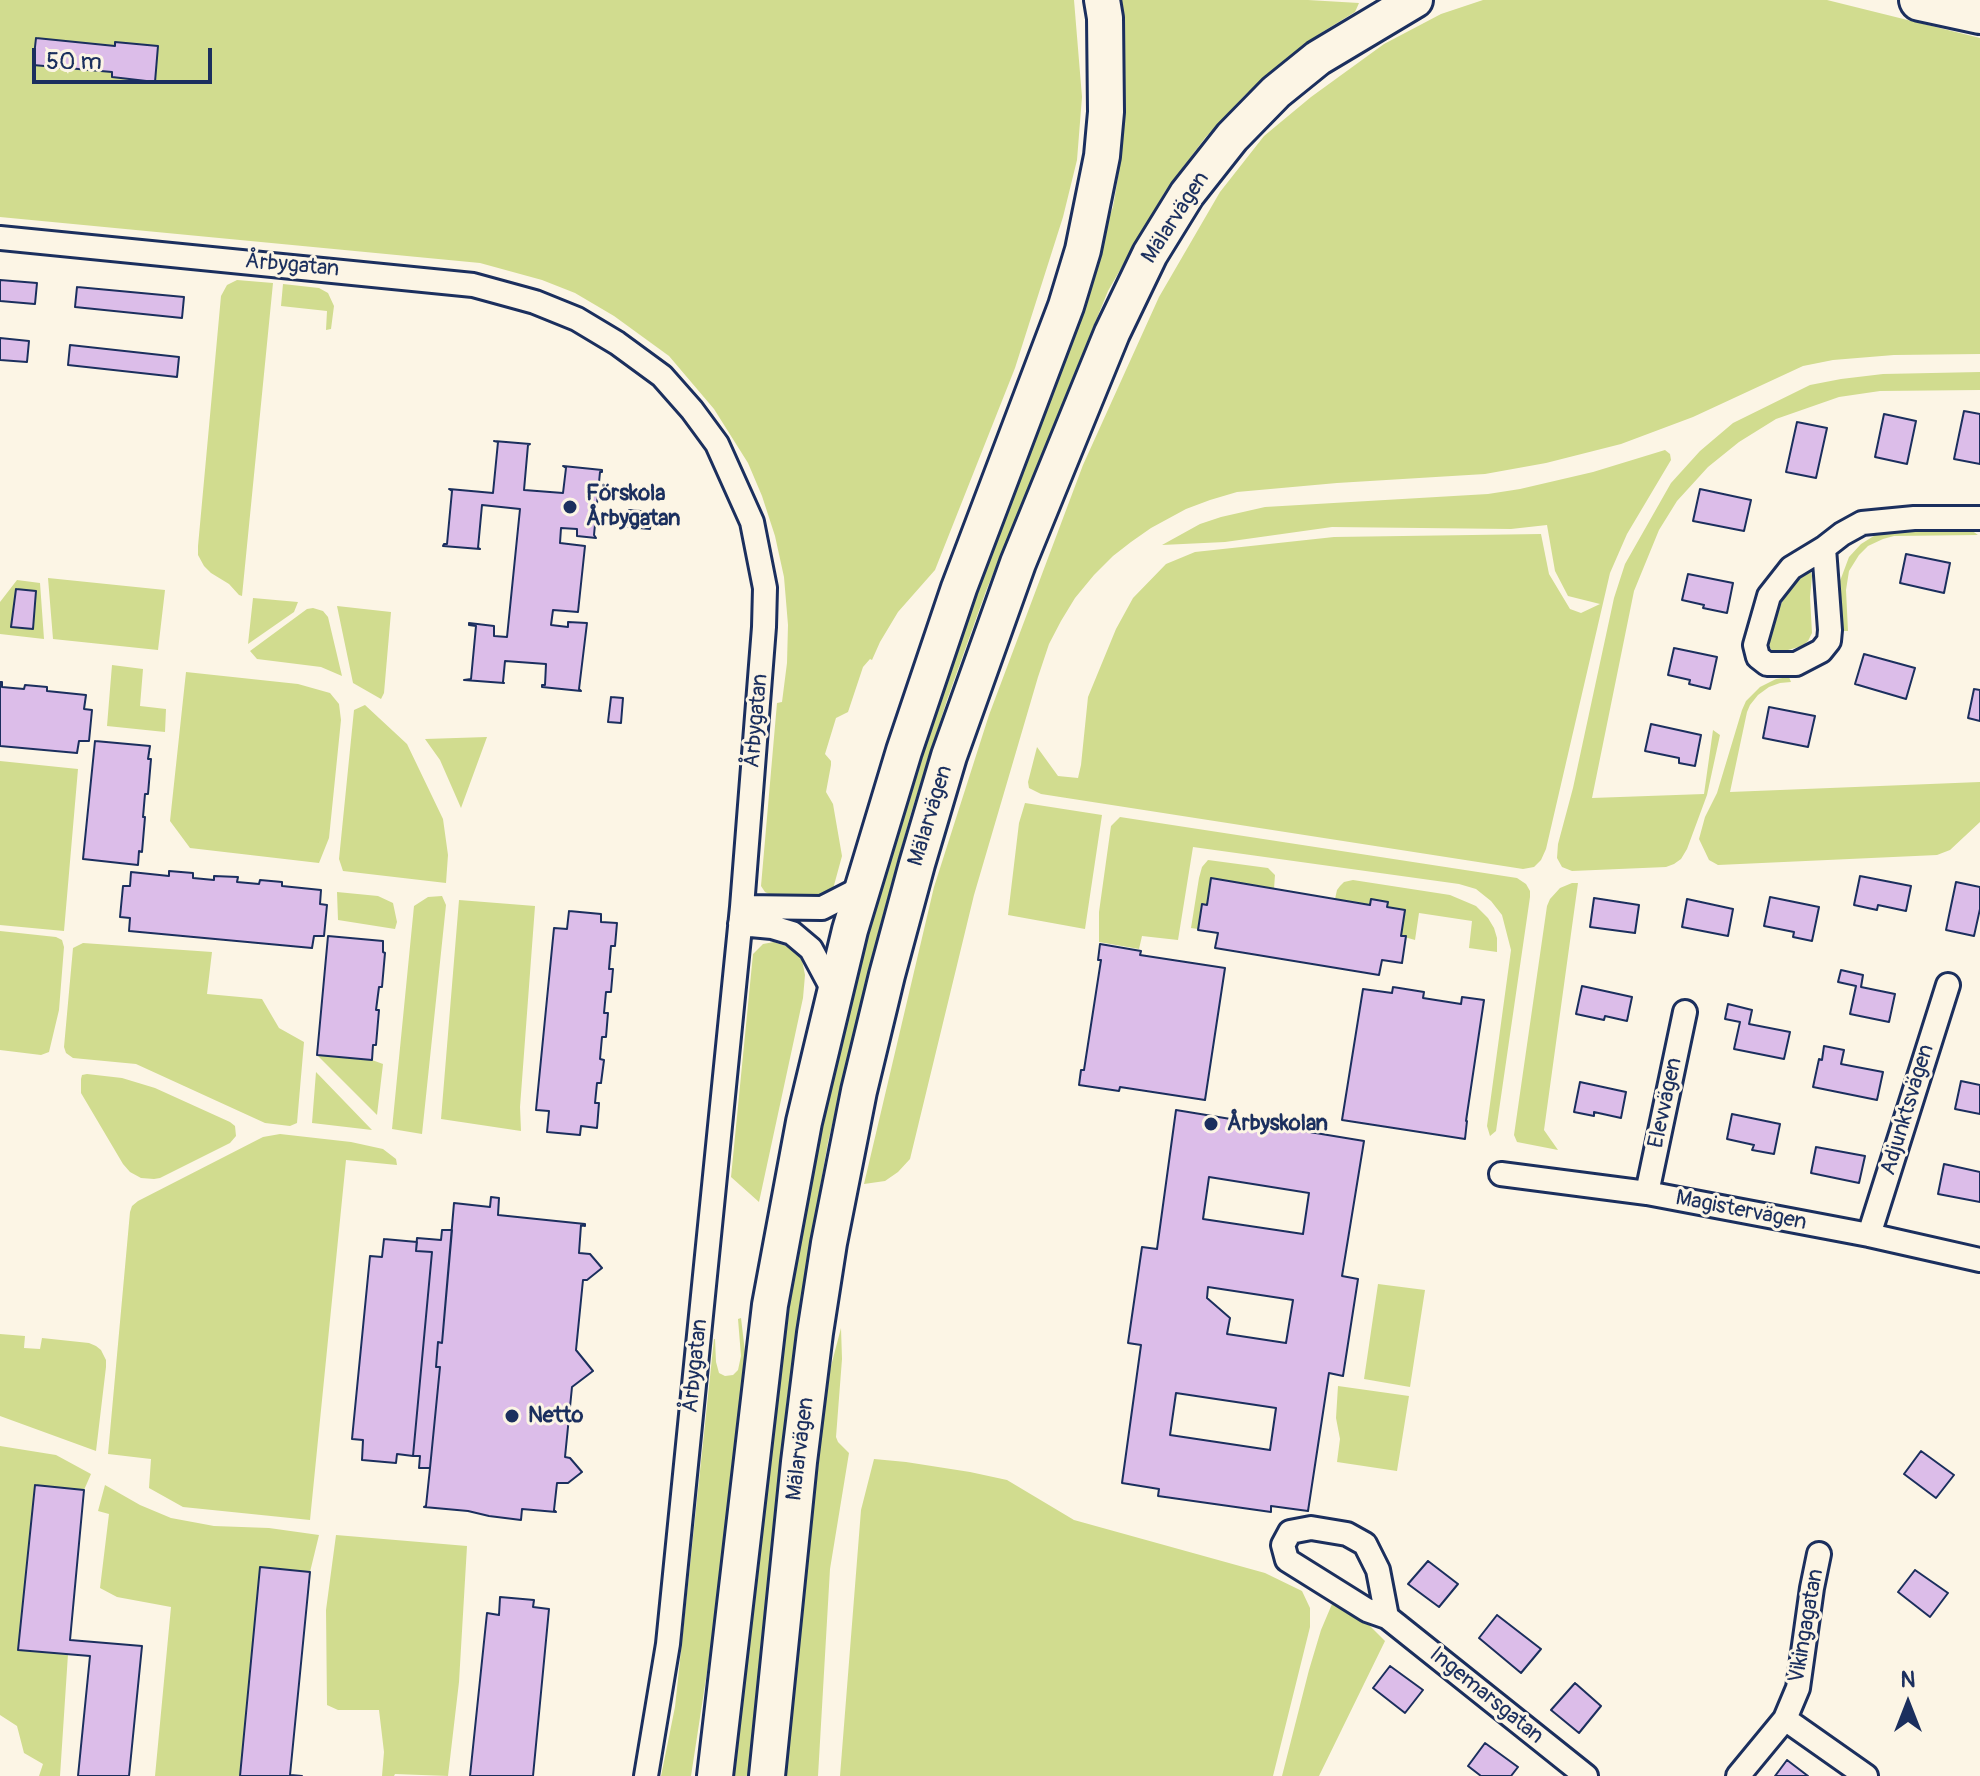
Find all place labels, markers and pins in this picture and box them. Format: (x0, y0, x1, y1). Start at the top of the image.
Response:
place label: Förskola Årbygatan (586, 481, 680, 532)
marker: Förskola Årbygatan (561, 498, 579, 516)
place label: Årbyskolan (1227, 1111, 1328, 1137)
marker: Årbyskolan (1202, 1115, 1220, 1133)
place label: Netto (528, 1403, 583, 1429)
marker: Netto (503, 1407, 521, 1425)

